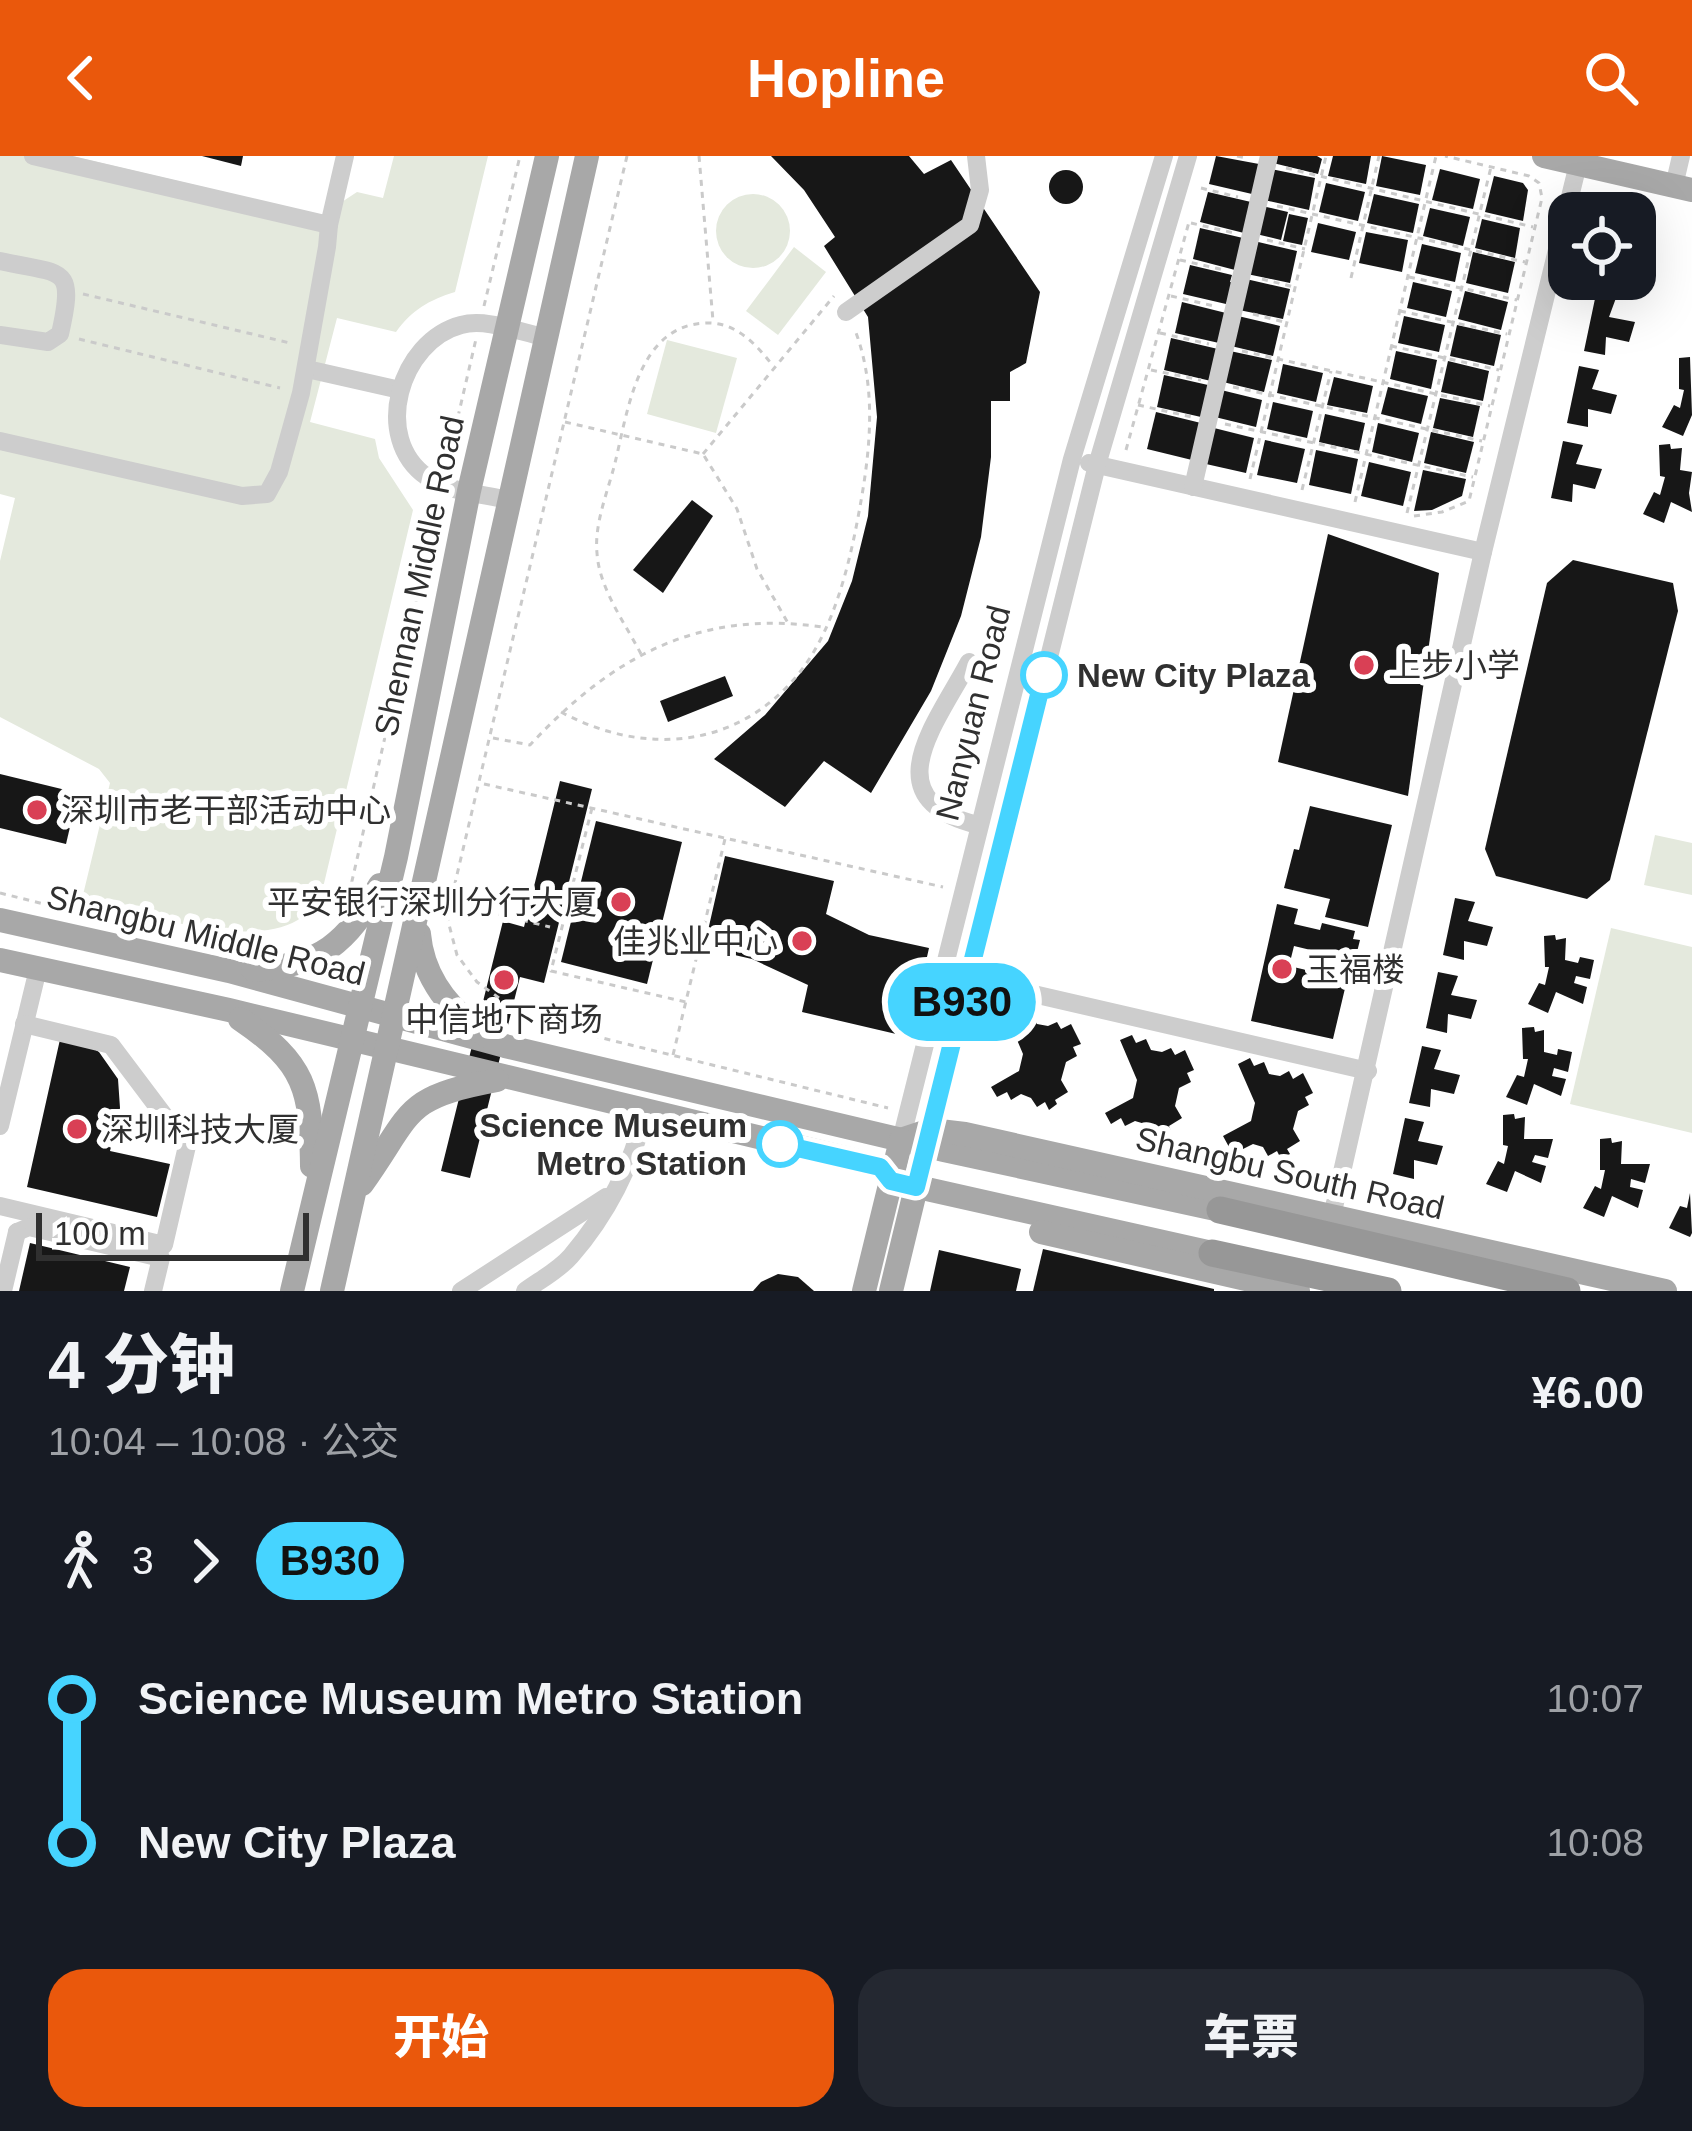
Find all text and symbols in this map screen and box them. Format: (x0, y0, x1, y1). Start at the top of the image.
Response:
icon: back (48, 45, 114, 111)
icon: search (1578, 45, 1644, 111)
text: Hopline (747, 48, 945, 108)
map controls (1548, 192, 1656, 300)
button: locate (1548, 192, 1656, 300)
street label: Shennan Middle Road (367, 412, 471, 740)
street label: Nanyuan Road (928, 602, 1018, 824)
place label: 上步小学 (1388, 647, 1520, 684)
marker: 上步小学 (1351, 652, 1377, 678)
marker: New City Plaza (1022, 653, 1066, 697)
place label: New City Plaza (1077, 657, 1311, 694)
place label: 深圳市老干部活动中心 (61, 792, 391, 829)
marker: 深圳市老干部活动中心 (24, 797, 50, 823)
street label: Shangbu Middle Road (43, 878, 369, 992)
place label: 平安银行深圳分行大厦 (267, 884, 597, 921)
marker: 平安银行深圳分行大厦 (608, 889, 634, 915)
place label: 佳兆业中心 (613, 923, 778, 960)
marker: 佳兆业中心 (789, 928, 815, 954)
place label: 玉福楼 (1306, 951, 1405, 988)
marker: 玉福楼 (1269, 956, 1295, 982)
line badge: B930 (878, 963, 1046, 1041)
marker: 中信地下商场 (491, 967, 517, 993)
text: B930 (912, 978, 1012, 1025)
place label: 中信地下商场 (405, 1001, 603, 1038)
place label: Science Museum Metro Station (479, 1107, 747, 1182)
place label: 深圳科技大厦 (101, 1111, 299, 1148)
marker: 深圳科技大厦 (64, 1116, 90, 1142)
street label: Shangbu South Road (1132, 1119, 1448, 1227)
marker: Science Museum Metro Station (758, 1122, 802, 1166)
scale bar (36, 1207, 309, 1260)
text: 100 m (54, 1215, 146, 1252)
text: 4 分钟 (48, 1328, 235, 1402)
text: ¥6.00 (1531, 1367, 1644, 1418)
text: 10:04 – 10:08 · 公交 (48, 1420, 399, 1463)
icon: walk (48, 1528, 114, 1594)
icon: forward (172, 1528, 238, 1594)
text: B930 (280, 1537, 380, 1584)
text: 3 (132, 1539, 154, 1582)
text: Science Museum Metro Station (138, 1673, 803, 1724)
text: 10:07 (1546, 1677, 1644, 1720)
text: New City Plaza (138, 1817, 456, 1868)
text: 10:08 (1546, 1821, 1644, 1864)
button: 开始 (48, 1969, 834, 2107)
button: 车票 (858, 1969, 1644, 2107)

